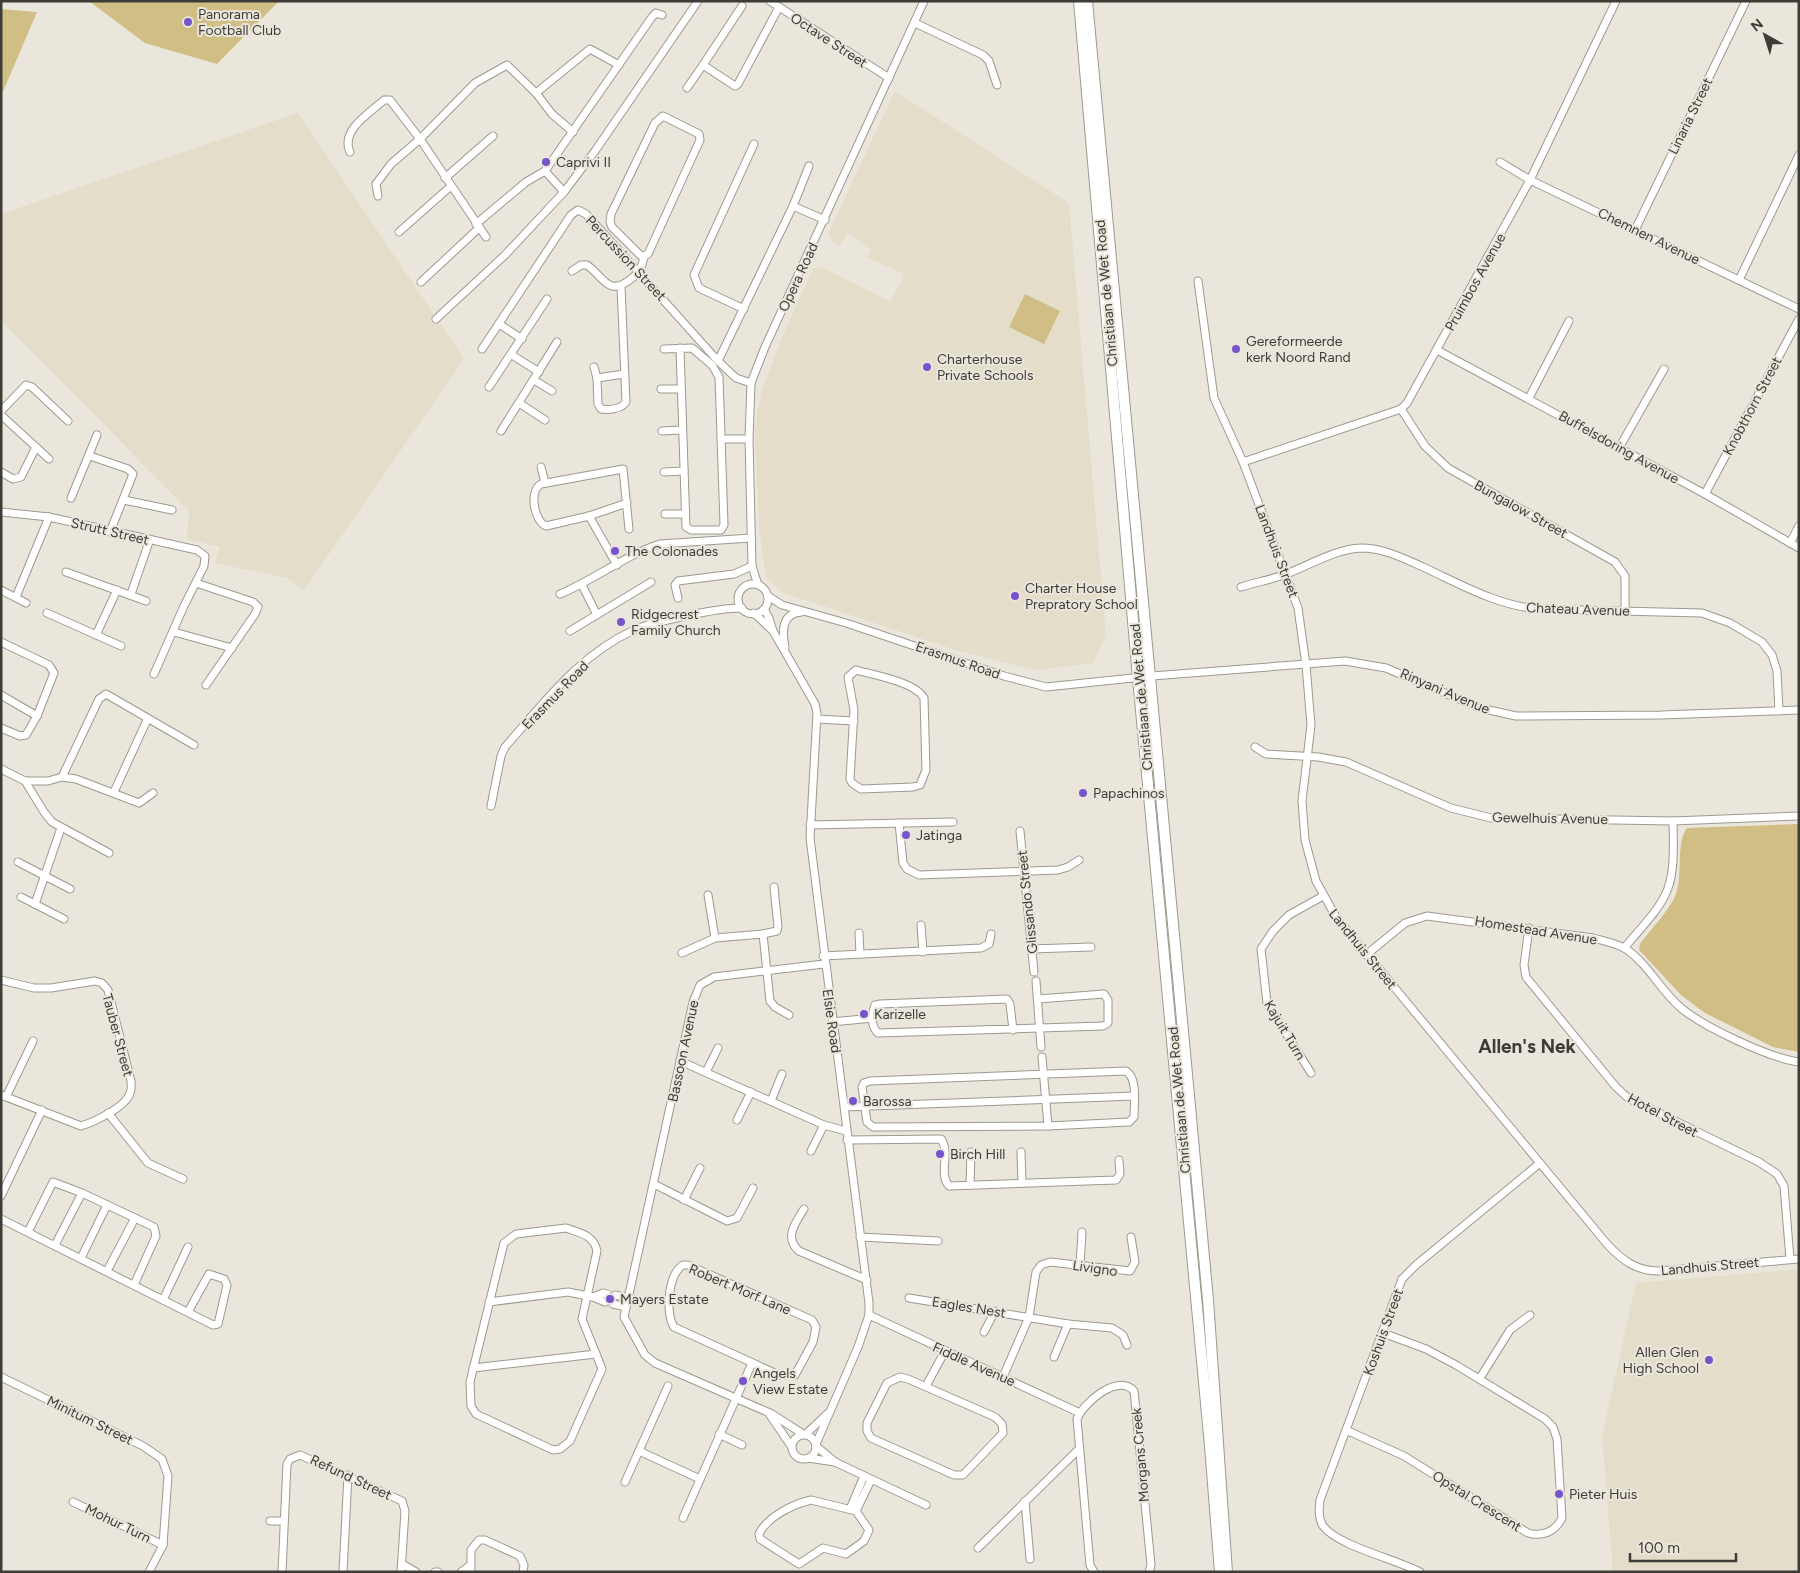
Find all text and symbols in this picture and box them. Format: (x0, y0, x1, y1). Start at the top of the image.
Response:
place label: Panorama Football Club (198, 6, 281, 39)
street label: Octave Street (787, 9, 870, 72)
north arrow (1740, 10, 1790, 60)
text: N (1748, 15, 1767, 35)
marker: Panorama Football Club (182, 16, 194, 28)
street label: Linaria Street (1665, 75, 1716, 157)
place label: Caprivi II (556, 154, 611, 171)
marker: Caprivi II (540, 156, 552, 168)
street label: Chemnen Avenue (1595, 204, 1703, 269)
street label: Percussion Street (582, 212, 670, 305)
street label: Christiaan de Wet Road (1092, 219, 1121, 367)
street label: Pruimbos Avenue (1441, 230, 1510, 334)
street label: Opera Road (775, 240, 822, 314)
place label: Gereformeerde kerk Noord Rand (1246, 333, 1351, 366)
marker: Gereformeerde kerk Noord Rand (1230, 343, 1242, 355)
place label: Charterhouse Private Schools (937, 351, 1033, 384)
street label: Knobthorn Street (1719, 354, 1786, 458)
marker: Charterhouse Private Schools (921, 361, 933, 373)
street label: Buffelsdoring Avenue (1556, 407, 1682, 488)
street label: Bungalow Street (1471, 477, 1570, 542)
street label: Landhuis Street (1251, 502, 1302, 600)
street label: Strutt Street (69, 514, 151, 549)
place label: The Colonades (625, 543, 718, 560)
marker: The Colonades (609, 545, 621, 557)
place label: Charter House Prepratory School (1025, 580, 1138, 613)
marker: Charter House Prepratory School (1009, 590, 1021, 602)
street label: Chateau Avenue (1526, 599, 1630, 620)
place label: Ridgecrest Family Church (631, 606, 721, 639)
marker: Ridgecrest Family Church (615, 616, 627, 628)
street label: Christiaan de Wet Road (1127, 623, 1156, 771)
street label: Erasmus Road (913, 638, 1003, 683)
street label: Erasmus Road (518, 658, 592, 733)
street label: Rinyani Avenue (1397, 665, 1493, 718)
place label: Papachinos (1093, 785, 1165, 802)
marker: Papachinos (1077, 787, 1089, 799)
street label: Gewelhuis Avenue (1492, 809, 1608, 828)
place label: Jatinga (916, 827, 962, 844)
marker: Jatinga (900, 829, 912, 841)
street label: Glissando Street (1014, 849, 1041, 955)
street label: Landhuis Street (1325, 906, 1400, 993)
street label: Homestead Avenue (1473, 912, 1599, 949)
street label: Elsie Road (819, 988, 844, 1054)
street label: Tauber Street (98, 992, 137, 1078)
street label: Kajuit Turn (1260, 997, 1309, 1063)
street label: Bassoon Avenue (664, 998, 703, 1104)
place label: Karizelle (874, 1006, 926, 1023)
marker: Karizelle (858, 1008, 870, 1020)
street label: Christiaan de Wet Road (1165, 1026, 1194, 1174)
district label: Allen's Nek (1478, 1035, 1577, 1058)
street label: Hotel Street (1625, 1090, 1701, 1141)
place label: Barossa (863, 1093, 912, 1110)
marker: Barossa (847, 1095, 859, 1107)
place label: Birch Hill (950, 1146, 1005, 1163)
marker: Birch Hill (934, 1148, 946, 1160)
street label: Landhuis Street (1660, 1254, 1760, 1279)
street label: Livigno (1071, 1257, 1119, 1280)
street label: Robert Morf Lane (686, 1260, 794, 1319)
street label: Koshuis Street (1360, 1286, 1407, 1378)
place label: Mayers Estate (620, 1291, 709, 1308)
marker: Mayers Estate (604, 1293, 616, 1305)
street label: Eagles Nest (931, 1293, 1007, 1322)
street label: Fiddle Avenue (930, 1339, 1018, 1390)
place label: Allen Glen High School (1622, 1344, 1699, 1377)
marker: Allen Glen High School (1703, 1354, 1715, 1366)
place label: Angels View Estate (753, 1365, 828, 1398)
marker: Angels View Estate (737, 1375, 749, 1387)
street label: Minitum Street (44, 1392, 136, 1449)
street label: Morgans Creek (1128, 1407, 1153, 1503)
street label: Refund Street (307, 1451, 394, 1504)
street label: Opstal Crescent (1429, 1467, 1524, 1536)
place label: Pieter Huis (1569, 1486, 1637, 1503)
marker: Pieter Huis (1553, 1488, 1565, 1500)
street label: Mohur Turn (82, 1500, 154, 1547)
scale bar (1630, 1530, 1736, 1562)
text: 100 m (1638, 1539, 1680, 1557)

